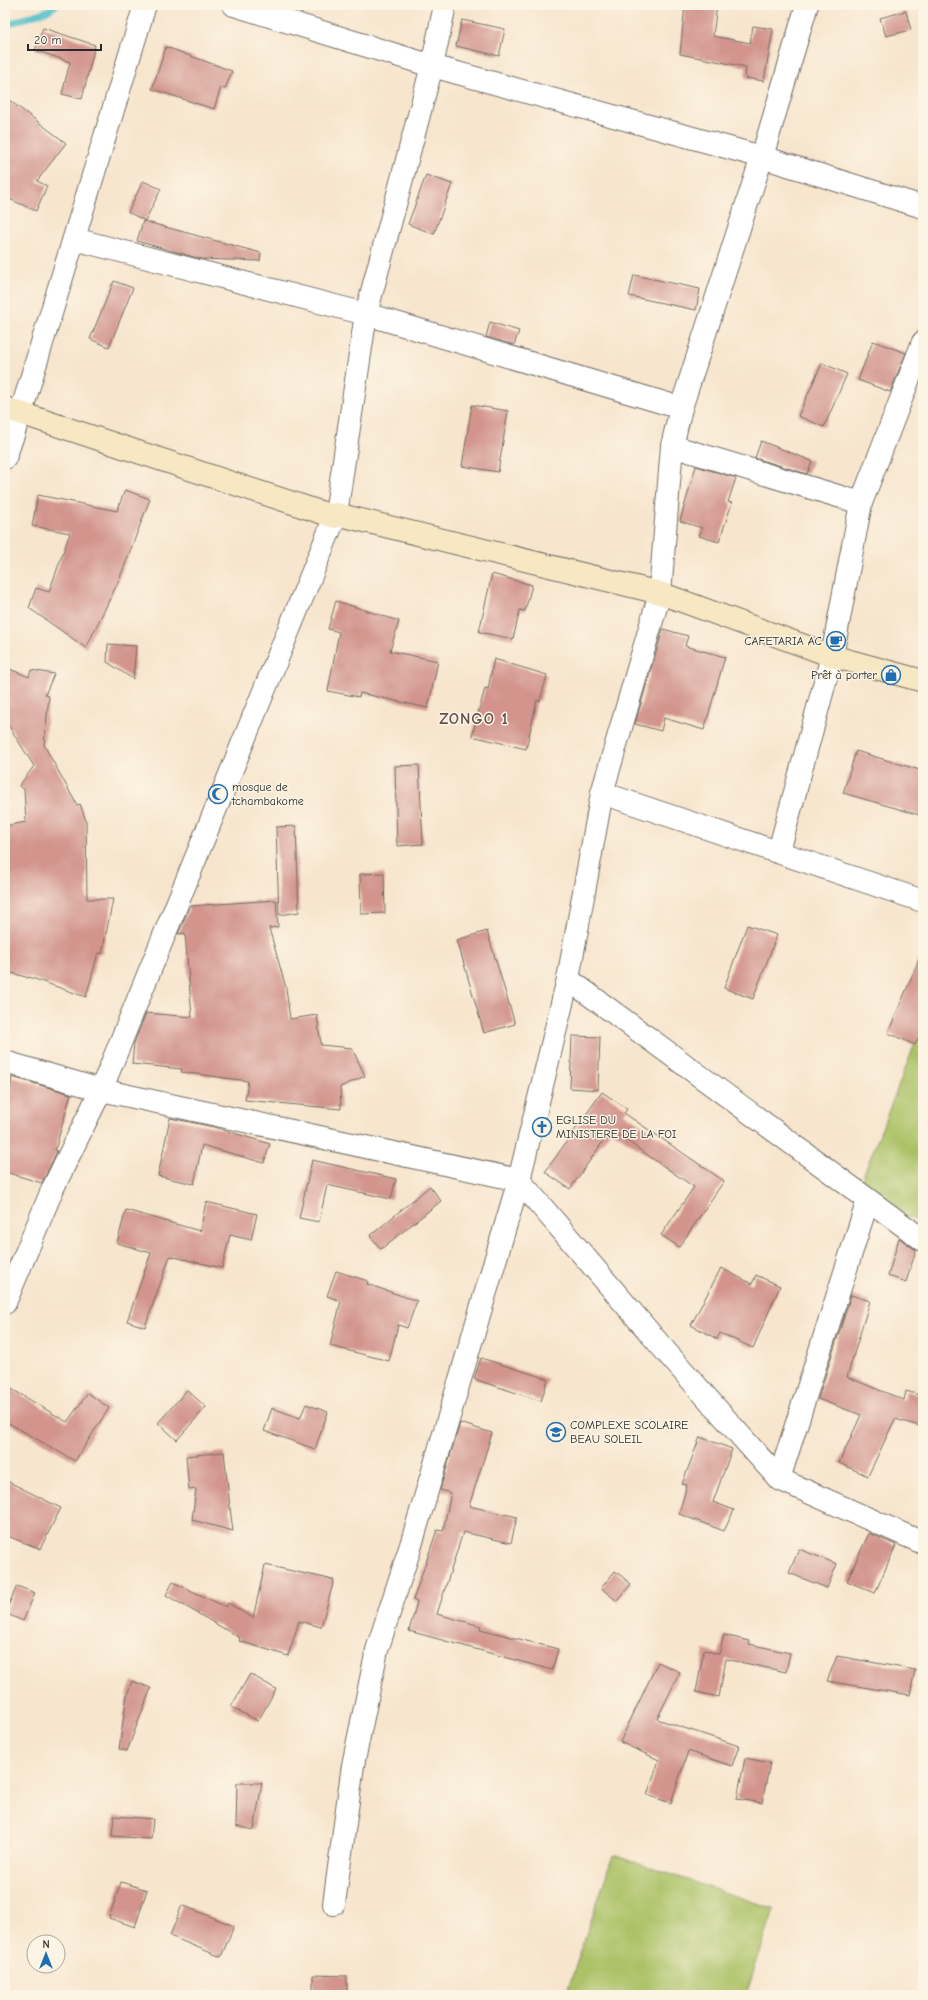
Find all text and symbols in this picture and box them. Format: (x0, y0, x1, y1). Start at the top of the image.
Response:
scale bar (28, 26, 101, 52)
text: 20 m (34, 33, 62, 47)
cafe icon: CAFETARIA AC (825, 630, 847, 652)
place label: CAFETARIA AC (744, 634, 822, 648)
shop icon: Prêt à porter (880, 664, 902, 686)
place label: Prêt à porter (811, 668, 877, 682)
district label: ZONGO 1 (439, 710, 509, 728)
place label: mosque de tchambakome (231, 780, 304, 808)
mosque icon: mosque de tchambakome (207, 783, 229, 805)
place label: EGLISE DU MINISTERE DE LA FOI (556, 1113, 677, 1141)
church icon: EGLISE DU MINISTERE DE LA FOI (531, 1116, 553, 1138)
place label: COMPLEXE SCOLAIRE BEAU SOLEIL (570, 1418, 688, 1446)
school or university icon: COMPLEXE SCOLAIRE BEAU SOLEIL (545, 1421, 567, 1443)
north arrow (26, 1934, 66, 1974)
text: N (42, 1938, 50, 1951)

